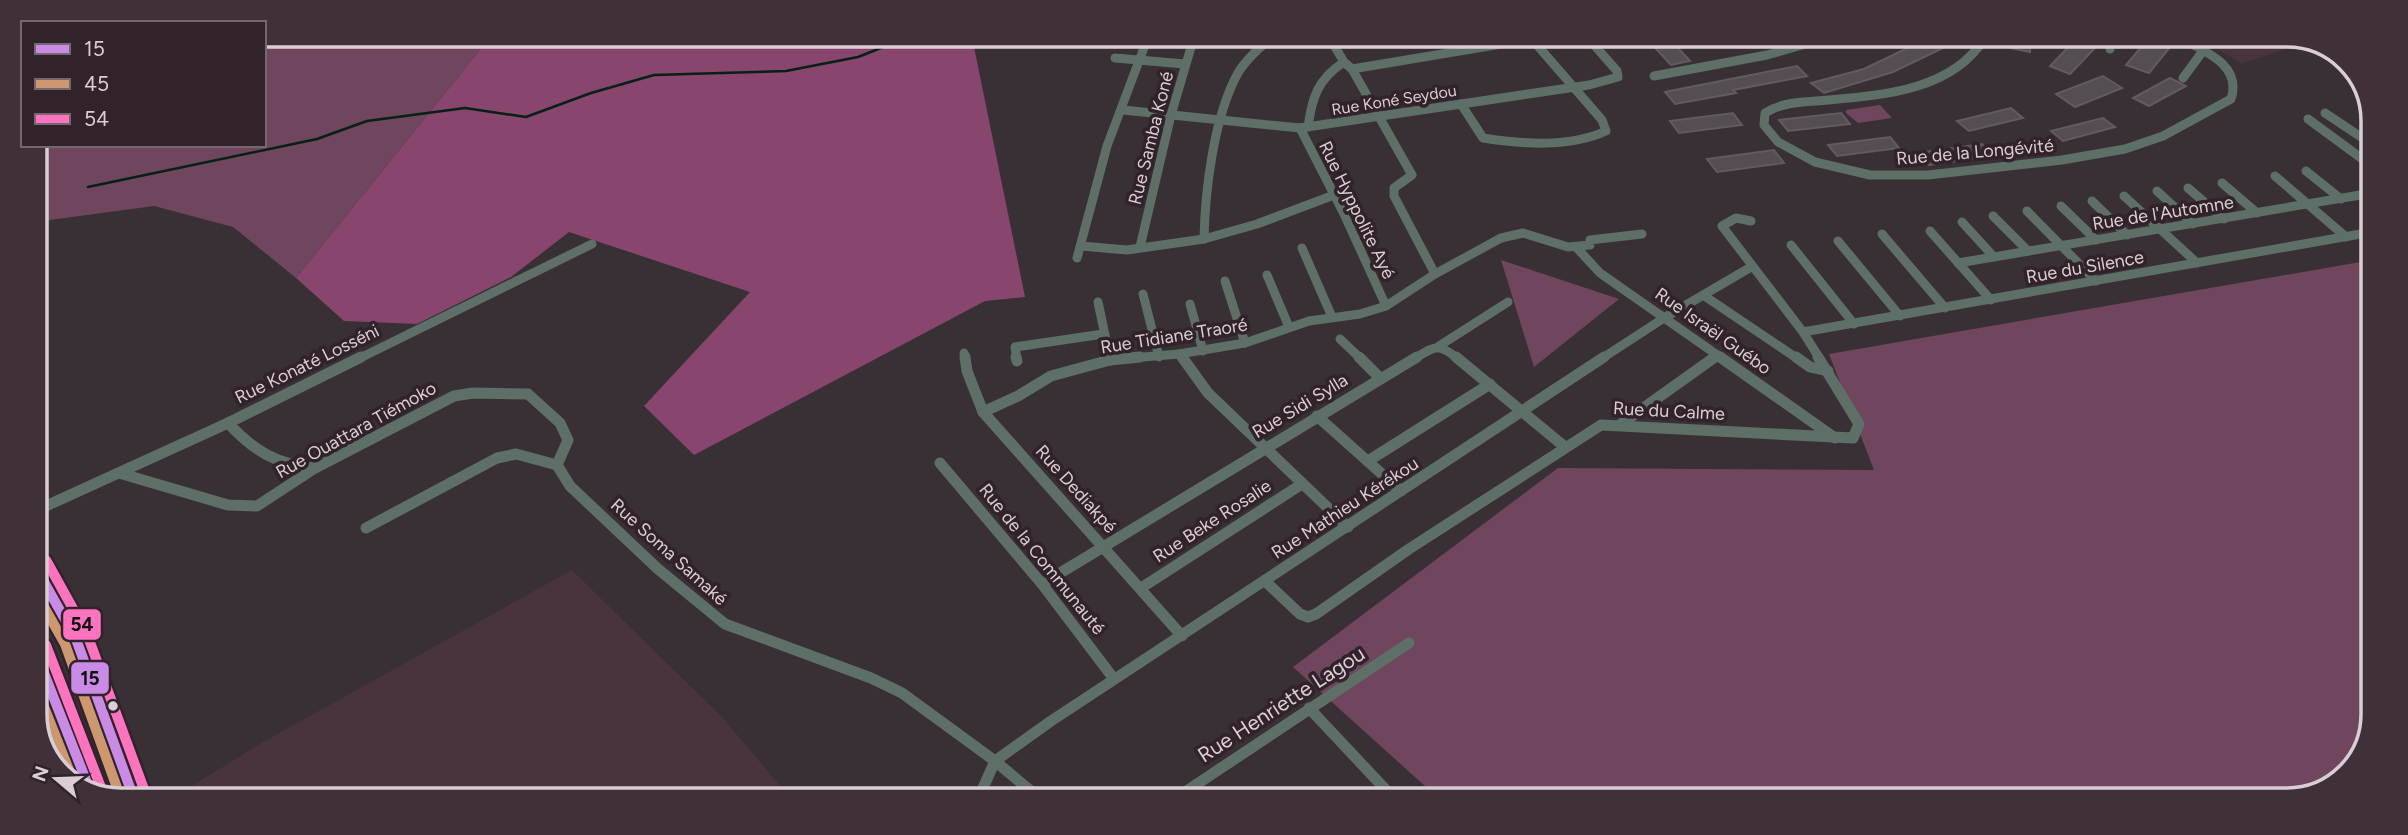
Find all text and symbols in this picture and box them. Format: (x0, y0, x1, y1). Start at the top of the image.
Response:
legend (21, 21, 266, 147)
text: 15 (84, 36, 105, 61)
street label: Rue Samba Koné (1124, 69, 1178, 207)
text: 45 (84, 71, 109, 96)
street label: Rue Koné Seydou (1330, 81, 1458, 119)
text: 54 (84, 106, 109, 131)
street label: Rue de la Longévité (1895, 134, 2055, 170)
street label: Rue Hyppolite Ayé (1314, 138, 1400, 283)
street label: Rue de l'Automne (2091, 191, 2235, 235)
street label: Rue du Silence (2024, 246, 2146, 288)
street label: Rue Israël Guébo (1651, 283, 1775, 379)
street label: Rue Tidiane Traoré (1099, 313, 1249, 358)
street label: Rue Konaté Losséni (231, 320, 383, 408)
street label: Rue Sidi Sylla (1248, 369, 1352, 443)
street label: Rue Ouattara Tiémoko (272, 377, 440, 483)
street label: Rue du Calme (1613, 397, 1726, 425)
street label: Rue Dediakpé (1031, 440, 1121, 538)
street label: Rue Mathieu Kérékou (1267, 452, 1423, 564)
street label: Rue Beke Rosalie (1149, 475, 1275, 567)
street label: Rue de la Communauté (974, 479, 1110, 639)
street label: Rue Soma Samaké (606, 494, 732, 610)
line badge: 54 (62, 608, 102, 641)
text: 54 (70, 613, 94, 636)
street label: Rue Henriette Lagou (1193, 641, 1369, 767)
line badge: 15 (70, 661, 110, 695)
text: 15 (80, 667, 100, 690)
unlabelled marker (106, 699, 120, 713)
north arrow (21, 744, 91, 814)
text: N (27, 763, 54, 784)

